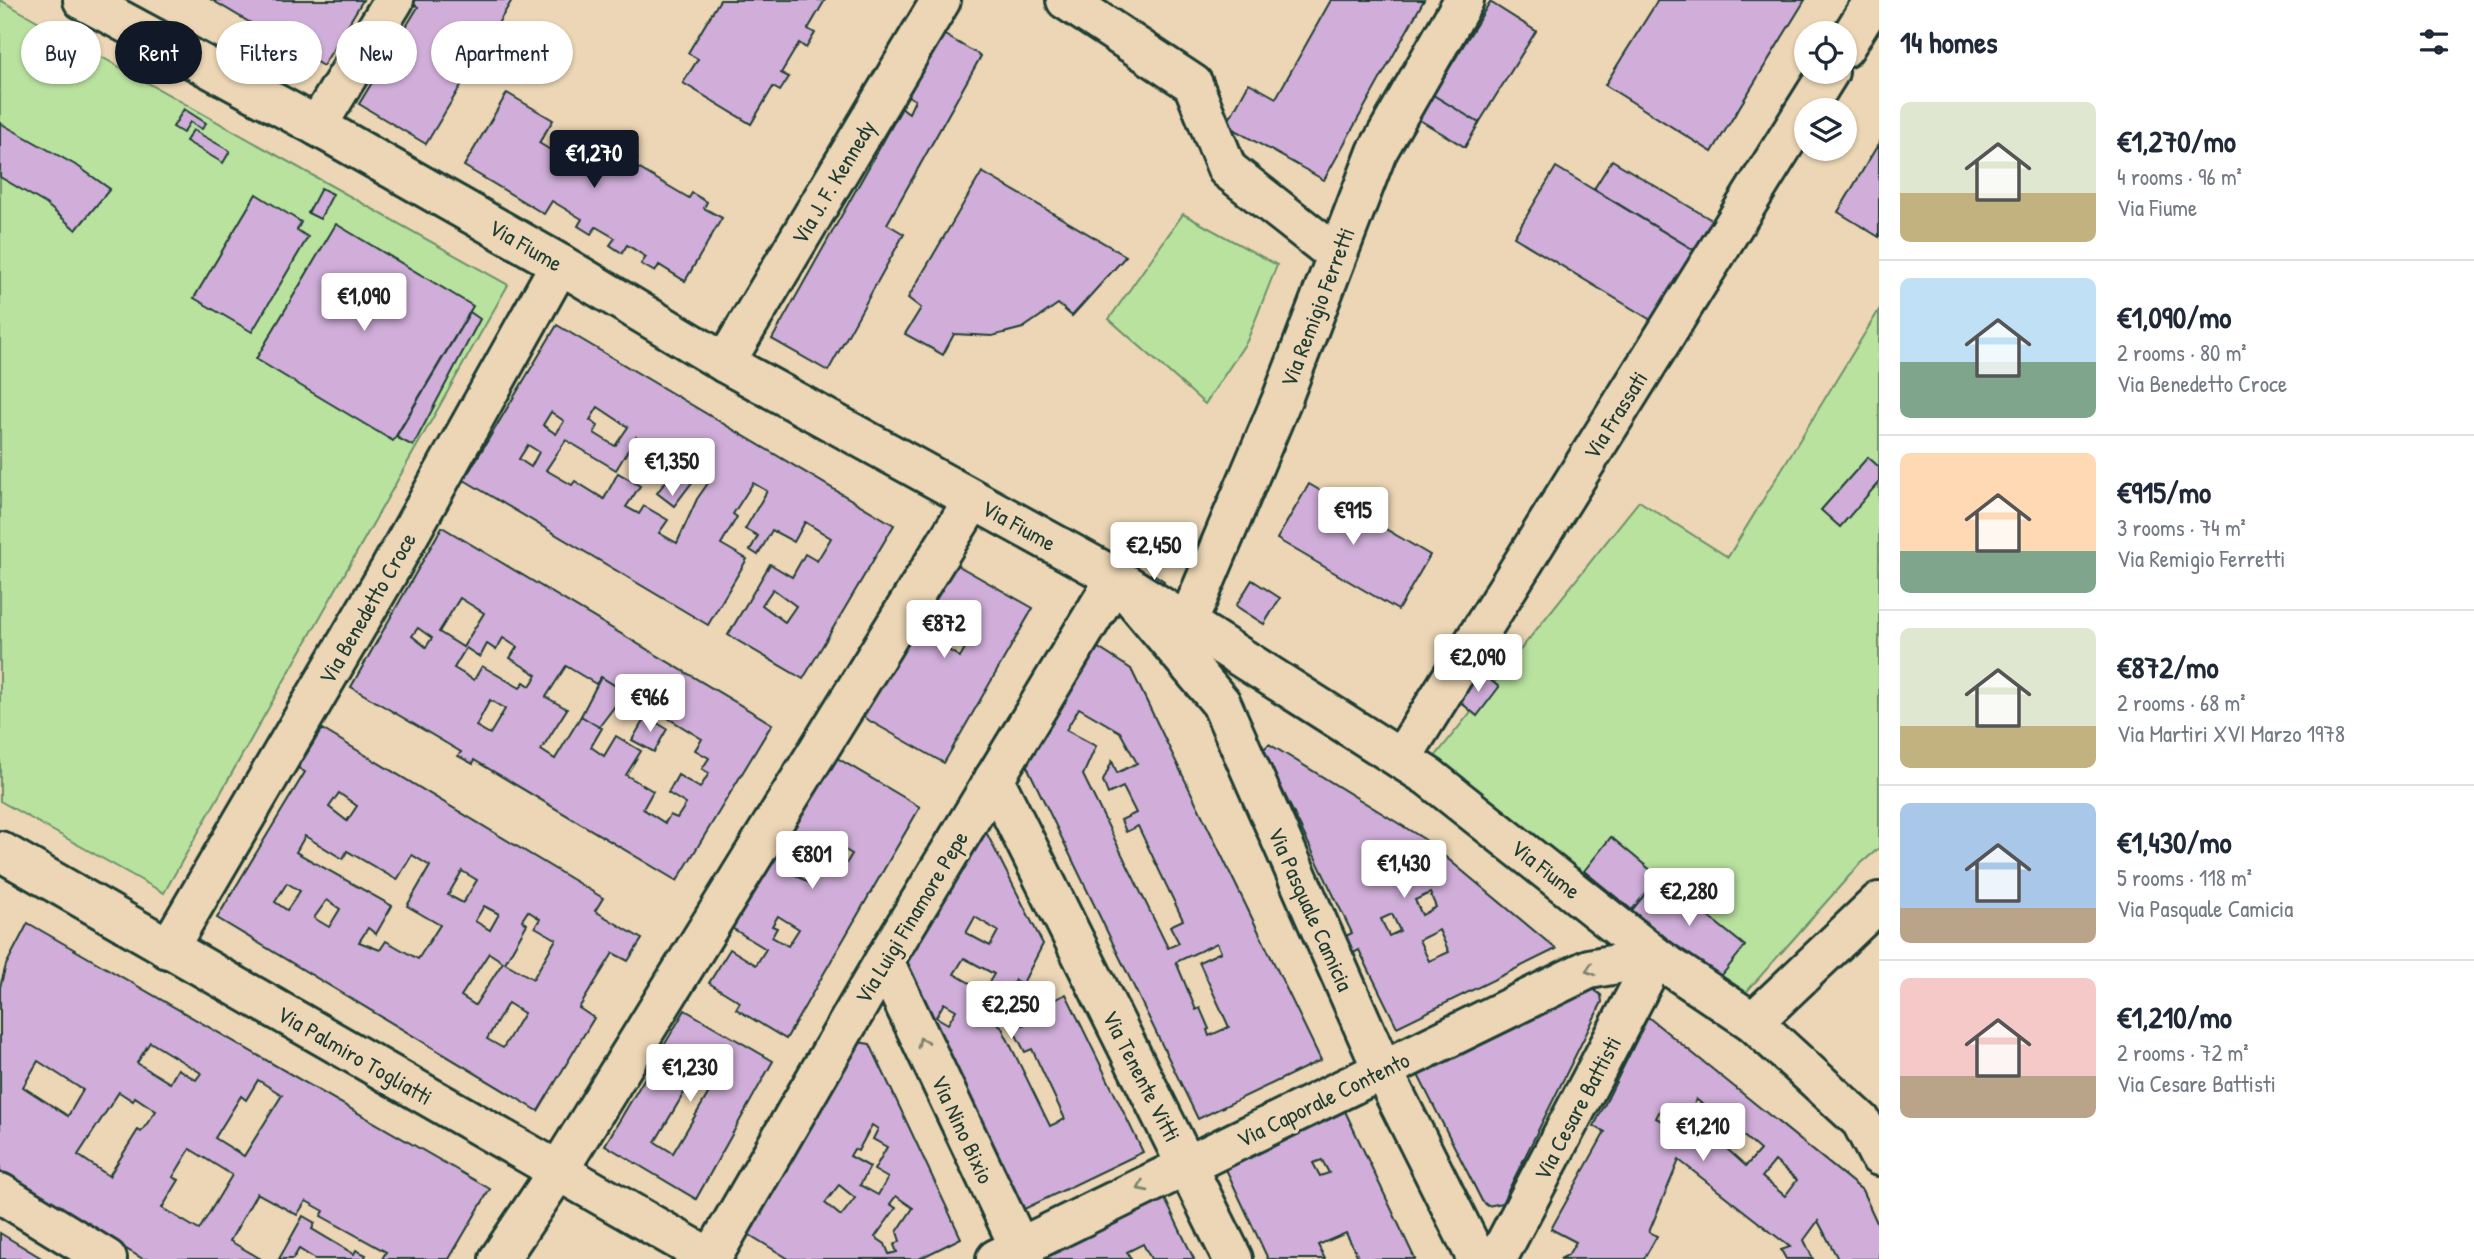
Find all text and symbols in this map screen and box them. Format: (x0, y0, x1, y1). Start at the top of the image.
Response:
chip: Buy (21, 21, 101, 84)
chip: Rent (115, 21, 202, 84)
chip: Filters (216, 21, 322, 84)
chip: New (336, 21, 417, 84)
chip: Apartment (431, 21, 573, 84)
map controls (1794, 21, 1857, 161)
button: locate (1794, 21, 1857, 84)
text: 14 homes (1900, 22, 1998, 62)
icon: filters (2415, 23, 2453, 61)
button: layers (1794, 98, 1857, 161)
street label: Via J. F. Kennedy (784, 114, 882, 250)
text: €1,270/mo (2117, 121, 2236, 161)
pin: €1,270 (537, 130, 651, 190)
icon: home (1956, 130, 2040, 214)
text: €1,270 (566, 137, 622, 168)
text: 4 rooms · 96 m² (2117, 161, 2242, 192)
text: Via Fiume (2117, 192, 2197, 223)
street label: Via Fiume (484, 212, 568, 278)
street label: Via Remigio Ferretti (1272, 223, 1362, 391)
pin: €1,090 (307, 274, 421, 333)
text: €1,090 (337, 280, 391, 311)
text: €1,090/mo (2117, 297, 2231, 337)
icon: home (1956, 306, 2040, 390)
text: 2 rooms · 80 m² (2117, 337, 2247, 368)
street label: Via Frassati (1576, 365, 1654, 465)
text: Via Benedetto Croce (2117, 368, 2287, 399)
pin: €1,350 (615, 438, 729, 498)
text: €1,350 (645, 445, 699, 476)
text: €915/mo (2117, 472, 2211, 512)
icon: home (1956, 481, 2040, 565)
pin: €915 (1312, 488, 1394, 547)
street label: Via Fiume (976, 492, 1062, 558)
text: €915 (1334, 494, 1372, 525)
text: 3 rooms · 74 m² (2117, 512, 2246, 543)
pin: €2,450 (1097, 522, 1211, 582)
street label: Via Benedetto Croce (311, 527, 423, 689)
text: €2,450 (1126, 529, 1182, 560)
text: Via Remigio Ferretti (2117, 543, 2285, 574)
pin: €872 (903, 600, 985, 660)
text: €872 (922, 607, 966, 638)
pin: €2,090 (1421, 634, 1535, 694)
text: €2,090 (1450, 641, 1506, 672)
text: €872/mo (2117, 647, 2219, 687)
icon: home (1956, 656, 2040, 740)
pin: €966 (609, 674, 691, 734)
text: €966 (631, 681, 669, 712)
text: 2 rooms · 68 m² (2117, 687, 2245, 718)
text: Via Martiri XVI Marzo 1978 (2117, 718, 2345, 749)
street label: Via Pasquale Camicia (1261, 822, 1361, 996)
text: €1,430/mo (2117, 822, 2232, 862)
street label: Via Luigi Finamore Pepe (847, 825, 975, 1009)
icon: home (1956, 831, 2040, 915)
pin: €801 (771, 832, 853, 891)
street label: Via Fiume (1505, 832, 1587, 906)
text: €801 (792, 838, 832, 869)
pin: €1,430 (1347, 841, 1461, 900)
text: €1,430 (1377, 847, 1431, 878)
text: 5 rooms · 118 m² (2117, 862, 2252, 893)
pin: €2,280 (1632, 869, 1746, 928)
text: €2,280 (1660, 875, 1718, 906)
text: Via Pasquale Camicia (2117, 893, 2293, 924)
one-way arrow (1584, 962, 1596, 977)
pin: €2,250 (954, 982, 1068, 1041)
text: €2,250 (982, 988, 1040, 1019)
text: €1,210/mo (2117, 997, 2232, 1037)
street label: Via Palmiro Togliatti (272, 998, 438, 1112)
street label: Via Tenente Vitti (1096, 1005, 1188, 1147)
icon: home (1956, 1006, 2040, 1090)
street label: Via Cesare Battisti (1526, 1031, 1628, 1185)
one-way arrow (916, 1037, 930, 1049)
text: 2 rooms · 72 m² (2117, 1037, 2249, 1068)
pin: €1,230 (633, 1044, 747, 1104)
street label: Via Caporale Contento (1232, 1044, 1414, 1154)
text: €1,230 (662, 1051, 718, 1082)
text: Via Cesare Battisti (2117, 1068, 2276, 1099)
street label: Via Nino Bixio (924, 1070, 1002, 1188)
pin: €1,210 (1646, 1104, 1760, 1163)
text: €1,210 (1676, 1110, 1730, 1141)
one-way arrow (1137, 1178, 1149, 1192)

